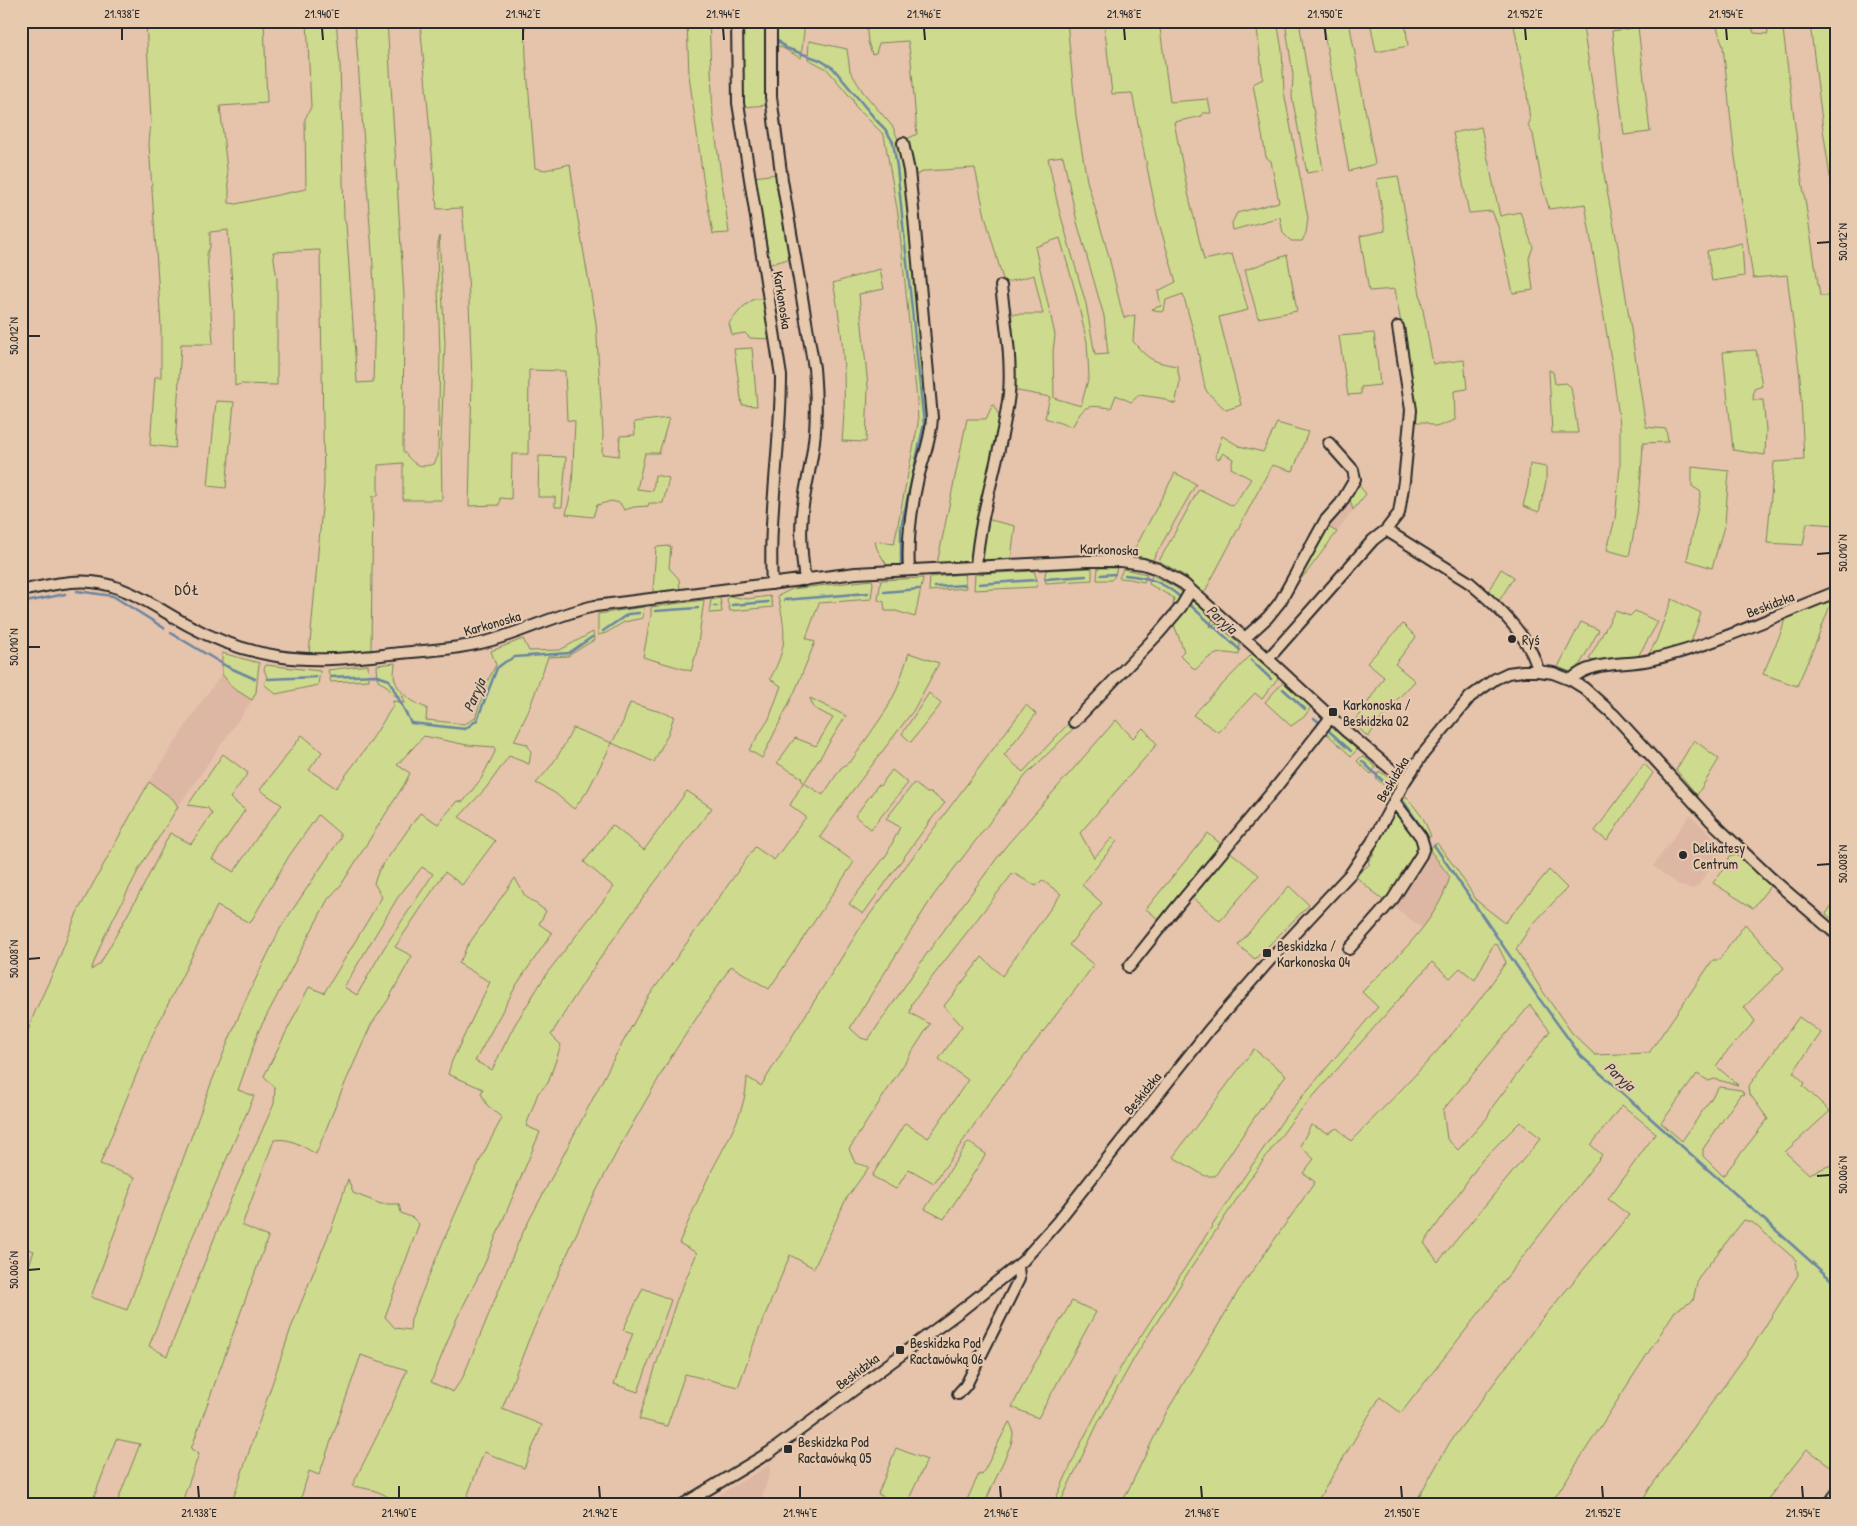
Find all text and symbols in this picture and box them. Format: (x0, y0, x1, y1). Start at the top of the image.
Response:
text: 21.938°E (104, 5, 140, 22)
text: 21.940°E (305, 5, 340, 22)
text: 21.942°E (505, 5, 541, 22)
text: 21.944°E (706, 5, 741, 22)
text: 21.946°E (907, 5, 942, 22)
text: 21.948°E (1107, 5, 1142, 22)
text: 21.950°E (1307, 5, 1343, 22)
text: 21.952°E (1507, 5, 1544, 22)
text: 21.954°E (1709, 5, 1744, 22)
text: 50.012°N (1834, 223, 1851, 261)
street label: Karkonoska (769, 270, 797, 331)
text: 50.012°N (5, 317, 22, 355)
text: 50.010°N (1834, 534, 1851, 572)
street label: Karkonoska (1080, 538, 1139, 560)
district label: DÓŁ (174, 579, 200, 600)
street label: Beskidzka (1743, 586, 1797, 622)
water label: Paryja (1202, 600, 1243, 640)
street label: Karkonoska (461, 606, 523, 640)
text: 50.010°N (5, 628, 22, 666)
place label: Ryś (1522, 630, 1540, 650)
marker: Ryś (1506, 633, 1518, 645)
water label: Paryja (458, 673, 491, 715)
place label: Karkonoska / Beskidzka 02 (1343, 695, 1411, 730)
marker: Karkonoska / Beskidzka 02 (1327, 706, 1339, 718)
street label: Beskidzka (1371, 752, 1413, 805)
place label: Delikatesy Centrum (1693, 838, 1745, 873)
text: 50.008°N (1834, 845, 1851, 883)
marker: Delikatesy Centrum (1677, 849, 1689, 861)
place label: Beskidzka / Karkonoska 04 (1277, 936, 1350, 971)
text: 50.008°N (5, 940, 22, 978)
marker: Beskidzka / Karkonoska 04 (1261, 947, 1273, 959)
water label: Paryja (1600, 1057, 1641, 1097)
street label: Beskidzka (1119, 1067, 1165, 1118)
text: 50.006°N (1834, 1156, 1851, 1194)
text: 50.006°N (5, 1251, 22, 1289)
place label: Beskidzka Pod Racławówką 06 (910, 1333, 983, 1368)
marker: Beskidzka Pod Racławówką 06 (894, 1344, 906, 1356)
street label: Beskidzka (831, 1348, 883, 1394)
place label: Beskidzka Pod Racławówką 05 (798, 1432, 871, 1467)
marker: Beskidzka Pod Racławówką 05 (782, 1443, 794, 1455)
text: 21.938°E (181, 1504, 217, 1521)
text: 21.940°E (382, 1504, 417, 1521)
text: 21.942°E (582, 1504, 618, 1521)
text: 21.944°E (783, 1504, 818, 1521)
text: 21.946°E (984, 1504, 1019, 1521)
text: 21.948°E (1185, 1504, 1220, 1521)
text: 21.950°E (1384, 1504, 1420, 1521)
text: 21.952°E (1585, 1504, 1622, 1521)
text: 21.954°E (1786, 1504, 1821, 1521)

